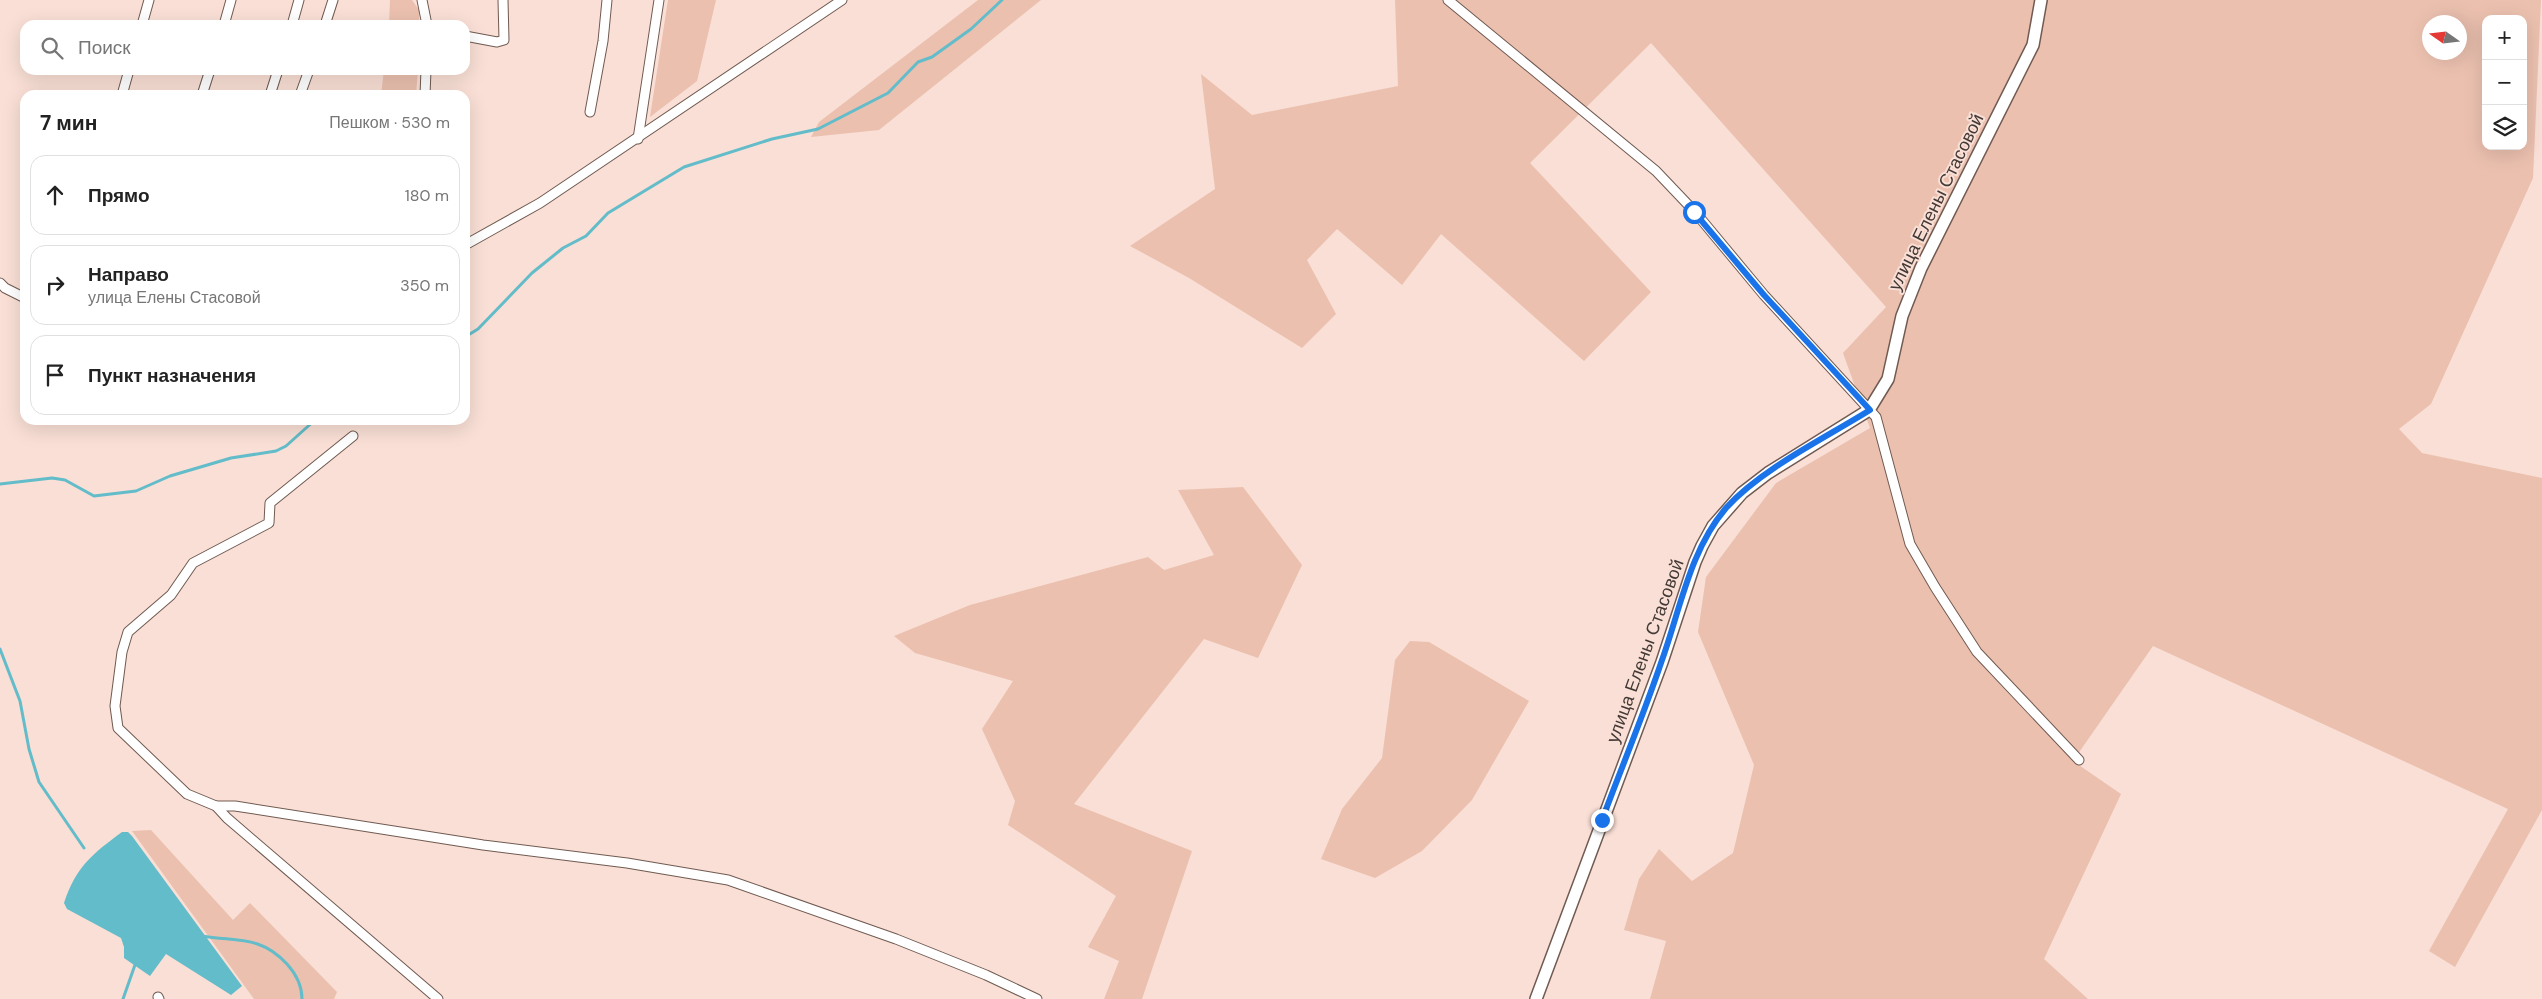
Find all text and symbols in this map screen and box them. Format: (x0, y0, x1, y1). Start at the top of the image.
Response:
north arrow (2422, 15, 2467, 60)
map controls (2482, 15, 2527, 150)
button: + (2482, 15, 2527, 60)
search box (20, 20, 470, 75)
icon: search (38, 34, 66, 62)
text: Поиск (78, 35, 131, 60)
button: − (2482, 60, 2527, 105)
button: layers (2482, 105, 2527, 150)
text: 7 мин (40, 109, 97, 137)
street label: улица Елены Стасовой (1883, 109, 1989, 295)
text: Пешком · 530 m (329, 112, 450, 133)
icon: ahead (41, 181, 69, 209)
text: Прямо (88, 183, 150, 208)
text: 180 m (405, 185, 449, 206)
route start (1683, 201, 1706, 224)
text: Направо (88, 262, 169, 287)
icon: right (41, 271, 69, 299)
text: 350 m (400, 275, 449, 296)
text: улица Елены Стасовой (88, 287, 261, 308)
icon: arrive (41, 361, 69, 389)
text: Пункт назначения (88, 363, 256, 388)
street label: улица Елены Стасовой (1601, 556, 1689, 746)
route end (1591, 809, 1614, 832)

